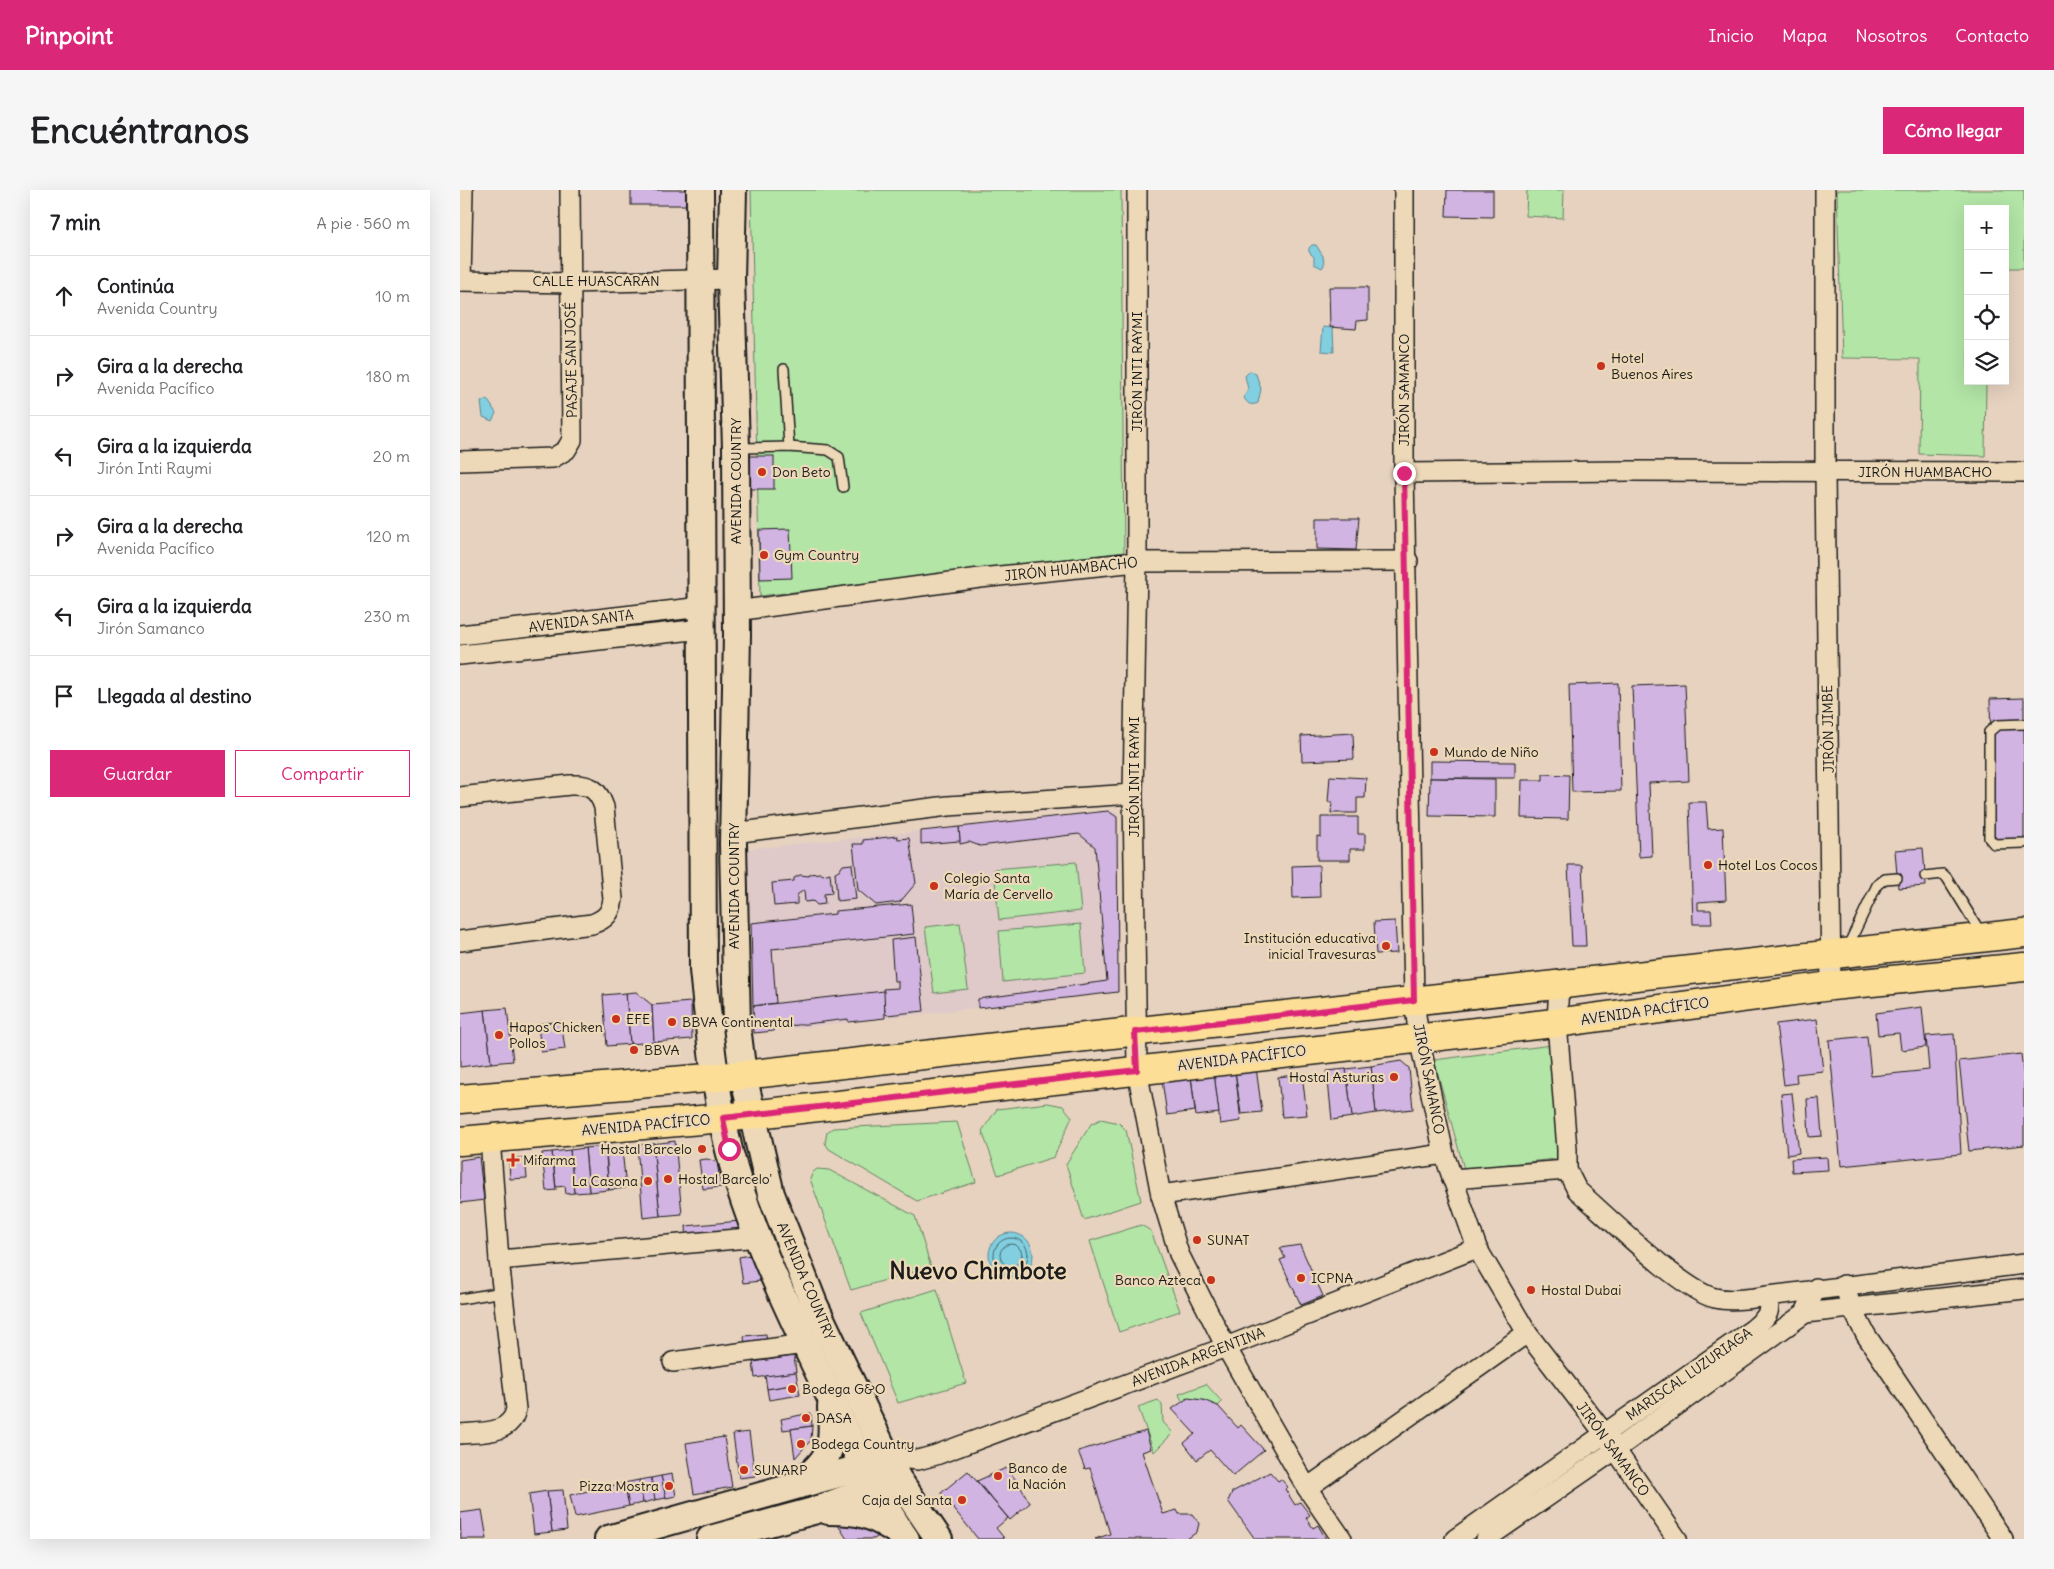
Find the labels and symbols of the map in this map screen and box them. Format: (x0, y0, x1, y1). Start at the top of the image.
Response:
street label: CALLE HUASCARAN (532, 272, 660, 290)
street label: PASAJE SAN JOSÉ (561, 302, 581, 418)
street label: JIRÓN INTI RAYMI (1128, 311, 1146, 433)
street label: JIRÓN SAMANCO (1395, 333, 1413, 446)
place label: Hotel Buenos Aires (1611, 349, 1693, 383)
marker: Hotel Buenos Aires (1595, 360, 1607, 372)
street label: AVENIDA COUNTRY (727, 418, 745, 544)
route end (1393, 462, 1416, 485)
place label: Don Beto (772, 463, 831, 481)
street label: JIRÓN HUAMBACHO (1858, 463, 1992, 481)
marker: Don Beto (756, 466, 768, 478)
place label: Gym Country (774, 546, 859, 564)
marker: Gym Country (758, 549, 770, 561)
street label: JIRÓN HUAMBACHO (1003, 553, 1139, 585)
street label: AVENIDA SANTA (527, 606, 635, 636)
street label: JIRÓN JIMBE (1818, 685, 1838, 773)
street label: JIRÓN INTI RAYMI (1125, 716, 1143, 838)
place label: Mundo de Niño (1444, 743, 1539, 761)
marker: Mundo de Niño (1428, 746, 1440, 758)
street label: AVENIDA COUNTRY (725, 823, 743, 949)
place label: Hotel Los Cocos (1718, 856, 1818, 874)
marker: Hotel Los Cocos (1702, 859, 1714, 871)
place label: Colegio Santa María de Cervello (944, 869, 1053, 903)
marker: Colegio Santa María de Cervello (928, 880, 940, 892)
place label: Institución educativa inicial Travesuras (1244, 929, 1376, 963)
marker: Institución educativa inicial Travesuras (1380, 940, 1392, 952)
street label: AVENIDA PACÍFICO (1580, 993, 1711, 1029)
place label: EFE (626, 1010, 650, 1028)
marker: EFE (610, 1013, 622, 1025)
place label: BBVA Continental (682, 1013, 793, 1031)
marker: BBVA Continental (666, 1016, 678, 1028)
place label: Hapos Chicken Pollos (509, 1018, 603, 1052)
street label: JIRÓN SAMANCO (1409, 1022, 1449, 1136)
marker: Hapos Chicken Pollos (493, 1029, 505, 1041)
place label: BBVA (644, 1041, 680, 1059)
street label: AVENIDA PACÍFICO (1177, 1041, 1307, 1075)
marker: BBVA (628, 1044, 640, 1056)
place label: Hostal Asturias (1289, 1068, 1384, 1086)
marker: Hostal Asturias (1388, 1071, 1400, 1083)
street label: AVENIDA PACÍFICO (581, 1110, 711, 1140)
route start (718, 1138, 741, 1161)
place label: Hostal Barcelo (600, 1140, 692, 1158)
marker: Hostal Barcelo (696, 1143, 708, 1155)
place label: Mifarma (523, 1151, 576, 1169)
marker: Mifarma (507, 1154, 519, 1166)
place label: Hostal Barcelo' (678, 1170, 772, 1188)
place label: La Casona (572, 1172, 638, 1190)
marker: Hostal Barcelo' (662, 1173, 674, 1185)
marker: La Casona (642, 1175, 654, 1187)
street label: AVENIDA COUNTRY (773, 1219, 839, 1343)
place label: SUNAT (1207, 1231, 1250, 1249)
marker: SUNAT (1191, 1234, 1203, 1246)
district label: Nuevo Chimbote (889, 1255, 1067, 1285)
place label: ICPNA (1311, 1269, 1353, 1287)
place label: Banco Azteca (1115, 1271, 1201, 1289)
marker: ICPNA (1295, 1272, 1307, 1284)
marker: Banco Azteca (1205, 1274, 1217, 1286)
place label: Hostal Dubai (1541, 1281, 1621, 1299)
marker: Hostal Dubai (1525, 1284, 1537, 1296)
street label: AVENIDA ARGENTINA (1129, 1323, 1267, 1391)
street label: MARISCAL LUZURIAGA (1623, 1324, 1755, 1424)
place label: Bodega G&O (802, 1380, 886, 1398)
marker: Bodega G&O (786, 1383, 798, 1395)
street label: JIRÓN SAMANCO (1573, 1398, 1653, 1500)
place label: DASA (816, 1409, 852, 1427)
marker: DASA (800, 1412, 812, 1424)
place label: Bodega Country (811, 1435, 914, 1453)
marker: Bodega Country (795, 1438, 807, 1450)
place label: Banco de la Nación (1008, 1459, 1067, 1493)
place label: SUNARP (754, 1461, 807, 1479)
marker: SUNARP (738, 1464, 750, 1476)
marker: Banco de la Nación (992, 1470, 1004, 1482)
place label: Pizza Mostra (579, 1477, 659, 1495)
marker: Pizza Mostra (663, 1480, 675, 1492)
place label: Caja del Santa (862, 1491, 952, 1509)
marker: Caja del Santa (956, 1494, 968, 1506)

